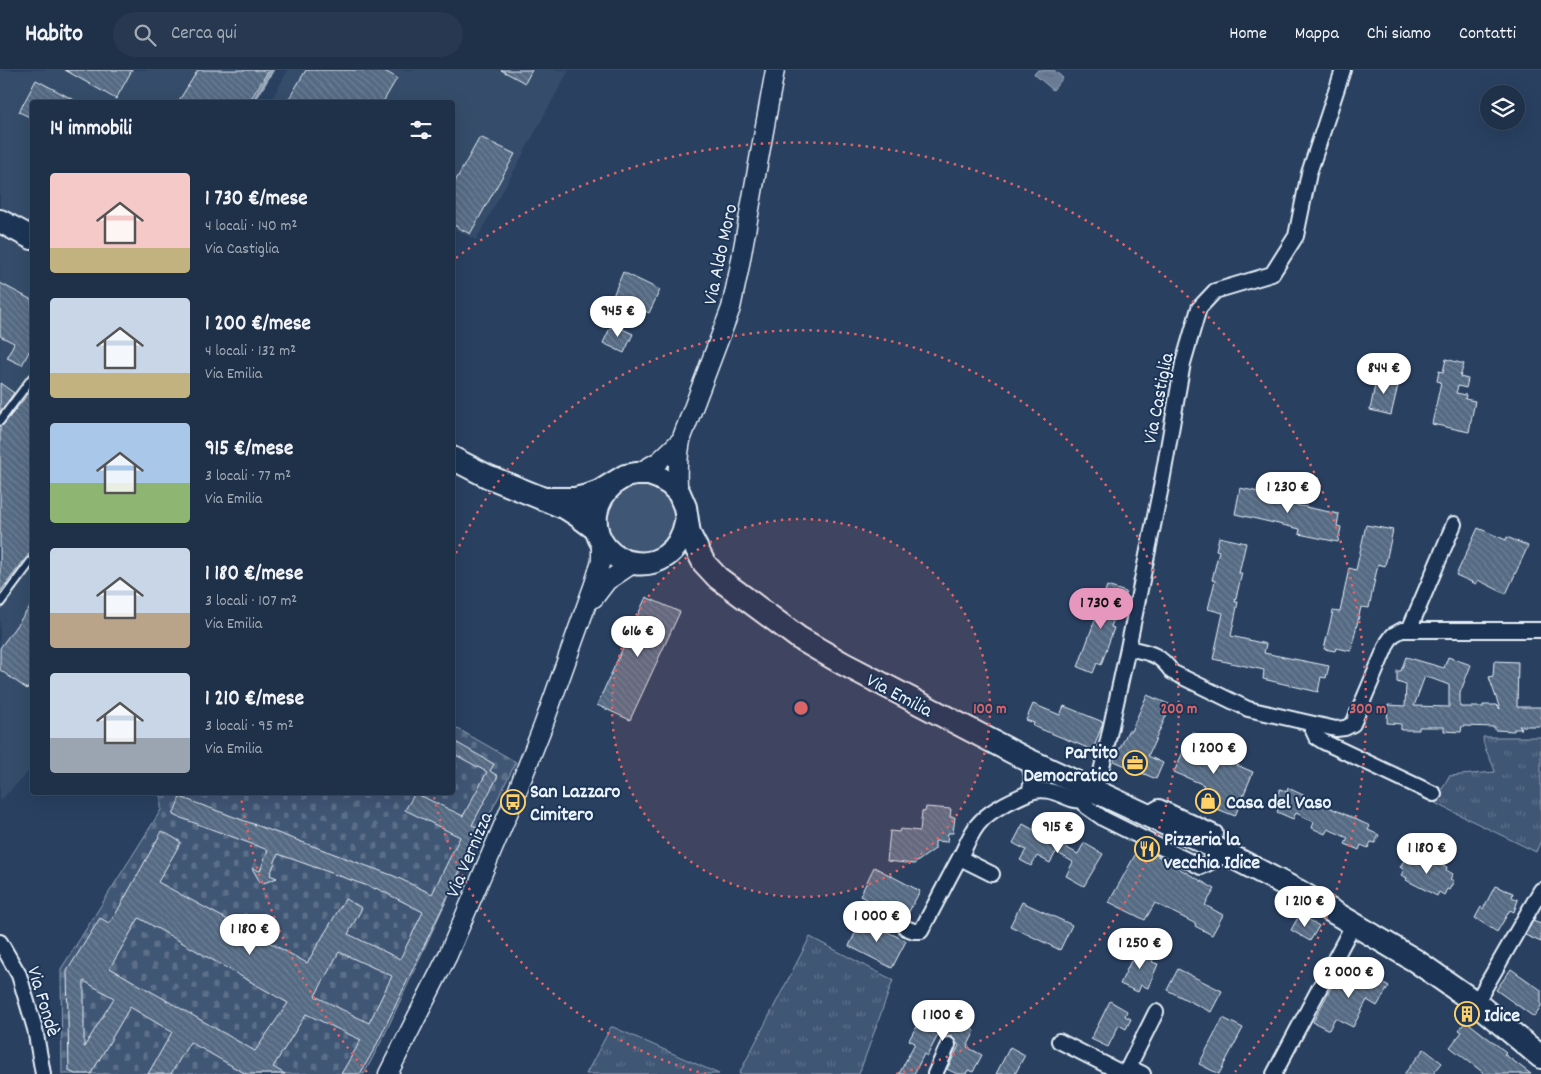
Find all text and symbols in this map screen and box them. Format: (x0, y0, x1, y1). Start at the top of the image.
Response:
search box (113, 12, 463, 57)
text: Habito (25, 18, 83, 52)
icon: search (131, 21, 159, 49)
text: Cerca qui (171, 21, 237, 48)
text: Home (1229, 22, 1267, 47)
text: Mappa (1295, 22, 1339, 47)
text: Chi siamo (1367, 22, 1431, 47)
text: Contatti (1459, 22, 1516, 47)
map controls (1480, 85, 1525, 130)
button: layers (1480, 85, 1525, 130)
text: 14 immobili (50, 115, 132, 145)
icon: filters (407, 116, 435, 144)
text: 1 730 €/mese (205, 185, 307, 215)
icon: home (90, 193, 150, 253)
street label: Via Aldo Moro (698, 201, 746, 308)
text: 4 locali · 140 m² (205, 215, 297, 238)
text: Via Castiglia (205, 238, 279, 261)
pin: 945 € (583, 296, 653, 338)
text: 945 € (601, 300, 635, 323)
text: 1 200 €/mese (205, 310, 311, 340)
icon: home (90, 318, 150, 378)
text: 4 locali · 132 m² (205, 340, 296, 363)
street label: Via Castiglia (1137, 350, 1183, 447)
pin: 844 € (1349, 352, 1419, 395)
text: 844 € (1368, 357, 1400, 380)
text: Via Emilia (205, 363, 262, 386)
text: 915 €/mese (205, 435, 293, 465)
icon: home (90, 443, 150, 503)
text: 3 locali · 77 m² (205, 465, 291, 488)
pin: 1 230 € (1242, 472, 1334, 514)
text: 1 230 € (1267, 476, 1309, 499)
text: Via Emilia (205, 488, 262, 511)
text: 1 180 €/mese (205, 560, 303, 590)
icon: home (90, 568, 150, 628)
pin: 1 730 € (1055, 588, 1147, 630)
text: 3 locali · 107 m² (205, 590, 297, 613)
text: 1 730 € (1080, 592, 1122, 615)
text: Via Emilia (205, 613, 262, 636)
pin: 616 € (603, 616, 673, 658)
text: 616 € (622, 620, 654, 643)
street label: Via Emilia (860, 667, 937, 726)
text: 1 210 €/mese (205, 685, 304, 715)
icon: home (90, 693, 150, 753)
centre of rings (792, 699, 810, 717)
text: 100 m (973, 699, 1007, 721)
text: 200 m (1161, 699, 1197, 721)
text: 300 m (1350, 699, 1386, 721)
text: 3 locali · 95 m² (205, 715, 294, 738)
pin: 1 200 € (1168, 732, 1260, 775)
text: 1 200 € (1192, 737, 1236, 760)
text: Via Emilia (205, 738, 262, 761)
place label: Partito Democratico (1023, 740, 1118, 791)
office icon: Partito Democratico (1122, 750, 1148, 776)
place label: San Lazzaro Cimitero (530, 779, 621, 830)
shop icon: Casa del Vaso (1195, 788, 1221, 814)
bus stop icon: San Lazzaro Cimitero (500, 789, 526, 815)
place label: Casa del Vaso (1226, 790, 1332, 818)
street label: Via Vernizza (440, 807, 502, 902)
pin: 915 € (1023, 812, 1093, 854)
text: 915 € (1043, 816, 1073, 839)
place label: Pizzeria la vecchia Idice (1164, 827, 1260, 878)
pin: 1 180 € (1381, 832, 1473, 875)
restaurant icon: Pizzeria la vecchia Idice (1134, 836, 1160, 862)
text: 1 180 € (1408, 837, 1446, 860)
pin: 1 210 € (1259, 886, 1351, 928)
text: 1 210 € (1286, 890, 1324, 913)
pin: 1 000 € (831, 900, 923, 943)
text: 1 000 € (854, 905, 900, 928)
pin: 1 180 € (204, 914, 296, 956)
text: 1 180 € (231, 918, 269, 941)
pin: 1 250 € (1094, 928, 1186, 970)
text: 1 250 € (1119, 932, 1161, 955)
pin: 2 000 € (1303, 956, 1395, 999)
text: 2 000 € (1324, 961, 1374, 984)
street label: Via Fondè (18, 963, 66, 1041)
pin: 1 100 € (897, 1000, 989, 1042)
building icon: Idice (1454, 1001, 1480, 1027)
place label: Idice (1484, 1003, 1520, 1031)
text: 1 100 € (923, 1004, 963, 1027)

